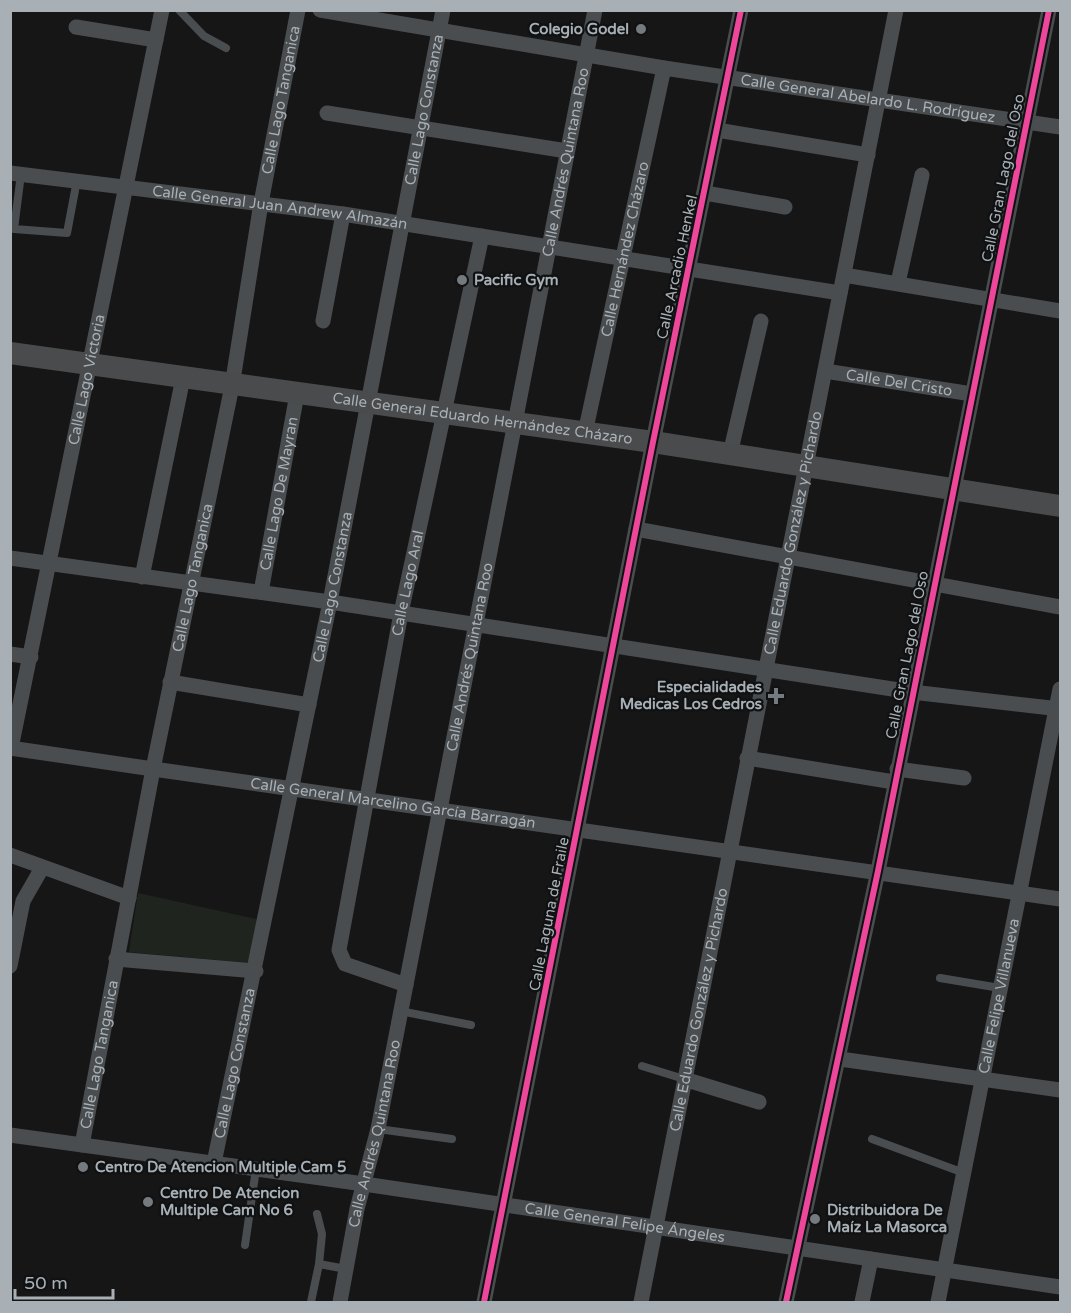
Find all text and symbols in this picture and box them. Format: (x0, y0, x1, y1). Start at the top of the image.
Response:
place label: Colegio Godel (529, 20, 629, 39)
marker: Colegio Godel (634, 22, 648, 36)
street label: Calle Lago Tanganica (258, 24, 304, 176)
street label: Calle Lago Constanza (401, 33, 447, 187)
street label: Calle Andrés Quintana Roo (538, 66, 593, 258)
street label: Calle General Abelardo L. Rodríguez (739, 71, 996, 126)
street label: Calle Gran Lago del Oso (978, 92, 1028, 264)
street label: Calle Hernández Cházaro (597, 160, 652, 339)
street label: Calle General Juan Andrew Almazán (151, 182, 409, 233)
street label: Calle Arcadio Henkel (653, 193, 701, 341)
place label: Pacific Gym (474, 271, 558, 290)
marker: Pacific Gym (455, 273, 469, 287)
street label: Calle Lago Victoria (64, 313, 109, 447)
street label: Calle Del Cristo (845, 365, 954, 400)
street label: Calle General Eduardo Hernández Cházaro (331, 389, 634, 448)
street label: Calle Eduardo González y Pichardo (760, 410, 826, 656)
street label: Calle Lago De Mayran (256, 415, 302, 572)
street label: Calle Lago Tanganica (168, 502, 217, 653)
street label: Calle Lago Constanza (309, 510, 356, 664)
street label: Calle Lago Aral (388, 529, 428, 637)
street label: Calle Andrés Quintana Roo (442, 561, 497, 753)
street label: Calle Gran Lago del Oso (882, 569, 932, 741)
place label: Especialidades Medicas Los Cedros (620, 678, 762, 713)
marker: Especialidades Medicas Los Cedros (767, 687, 785, 705)
street label: Calle General Marcelino García Barragán (249, 774, 537, 832)
street label: Calle Laguna de Fraile (525, 835, 573, 993)
street label: Calle Eduardo González y Pichardo (666, 886, 732, 1133)
street label: Calle Felipe Villanueva (975, 917, 1023, 1075)
street label: Calle Lago Tanganica (76, 979, 122, 1131)
street label: Calle Lago Constanza (210, 986, 259, 1140)
street label: Calle Andrés Quintana Roo (345, 1038, 404, 1229)
place label: Centro De Atencion Multiple Cam 5 (95, 1158, 346, 1177)
marker: Centro De Atencion Multiple Cam 5 (76, 1160, 90, 1174)
place label: Centro De Atencion Multiple Cam No 6 (160, 1184, 299, 1220)
marker: Centro De Atencion Multiple Cam No 6 (141, 1195, 155, 1209)
street label: Calle General Felipe Ángeles (523, 1199, 726, 1246)
place label: Distribuidora De Maíz La Masorca (827, 1201, 947, 1236)
marker: Distribuidora De Maíz La Masorca (808, 1212, 822, 1226)
scale bar (15, 1262, 112, 1300)
text: 50 m (24, 1272, 68, 1294)

